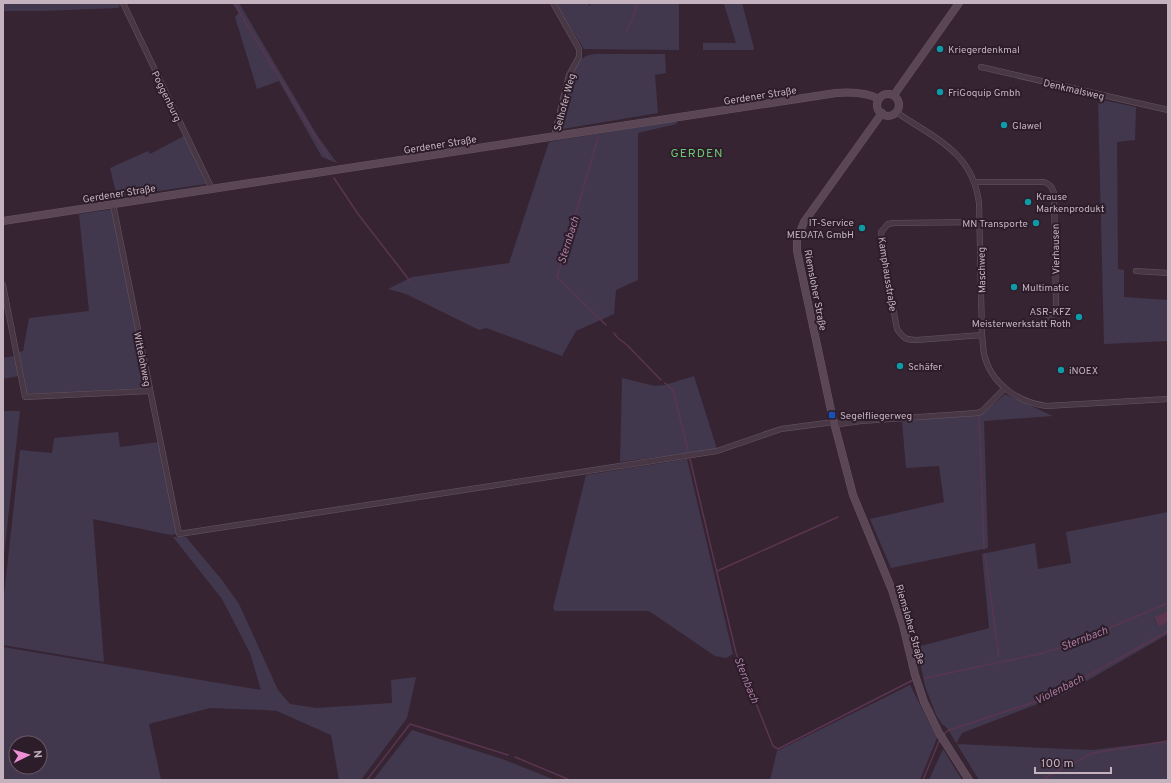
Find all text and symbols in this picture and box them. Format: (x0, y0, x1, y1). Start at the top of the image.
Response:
marker: Kriegerdenkmal (935, 44, 945, 54)
place label: Kriegerdenkmal (948, 44, 1020, 57)
street label: Poggenburg (148, 69, 184, 124)
street label: Selhofer Weg (552, 72, 579, 133)
street label: Denkmalsweg (1042, 77, 1106, 104)
street label: Gerdener Straße (723, 84, 798, 109)
marker: FriGoquip Gmbh (935, 87, 945, 97)
place label: FriGoquip Gmbh (948, 87, 1020, 100)
marker: Glawel (999, 120, 1009, 130)
place label: Glawel (1012, 120, 1042, 133)
street label: Gerdener Straße (403, 133, 478, 158)
district label: GERDEN (670, 146, 724, 162)
street label: Gerdener Straße (82, 182, 157, 207)
place label: Krause Markenprodukt (1036, 191, 1105, 216)
marker: Krause Markenprodukt (1023, 197, 1033, 207)
water label: Sternbach (555, 215, 583, 266)
place label: IT-Service MEDATA GmbH (787, 217, 854, 242)
place label: MN Transporte (962, 218, 1028, 231)
marker: MN Transporte (1031, 218, 1041, 228)
marker: IT-Service MEDATA GmbH (857, 223, 867, 233)
street label: Vierhausen (1050, 224, 1063, 274)
street label: Kamphausstraße (874, 236, 899, 312)
street label: Maschweg (976, 247, 989, 293)
street label: Riemsloher Straße (800, 248, 829, 332)
marker: Multimatic (1009, 282, 1019, 292)
place label: Multimatic (1022, 282, 1069, 295)
place label: ASR-KFZ Meisterwerkstatt Roth (972, 306, 1071, 331)
marker: ASR-KFZ Meisterwerkstatt Roth (1074, 312, 1084, 322)
street label: Wittelohweg (130, 331, 153, 388)
marker: Schäfer (895, 361, 905, 371)
place label: Schäfer (908, 361, 942, 374)
marker: iNOEX (1056, 365, 1066, 375)
place label: iNOEX (1069, 365, 1098, 378)
marker: Segelfliegerweg (827, 410, 837, 420)
place label: Segelfliegerweg (840, 410, 912, 423)
street label: Riemsloher Straße (892, 583, 927, 666)
water label: Sternbach (1059, 624, 1110, 654)
water label: Sternbach (730, 655, 762, 706)
water label: Violenbach (1033, 672, 1086, 708)
north arrow (8, 735, 48, 775)
scale bar (1035, 749, 1111, 775)
text: N (30, 750, 44, 759)
text: 100 m (1041, 756, 1074, 772)

